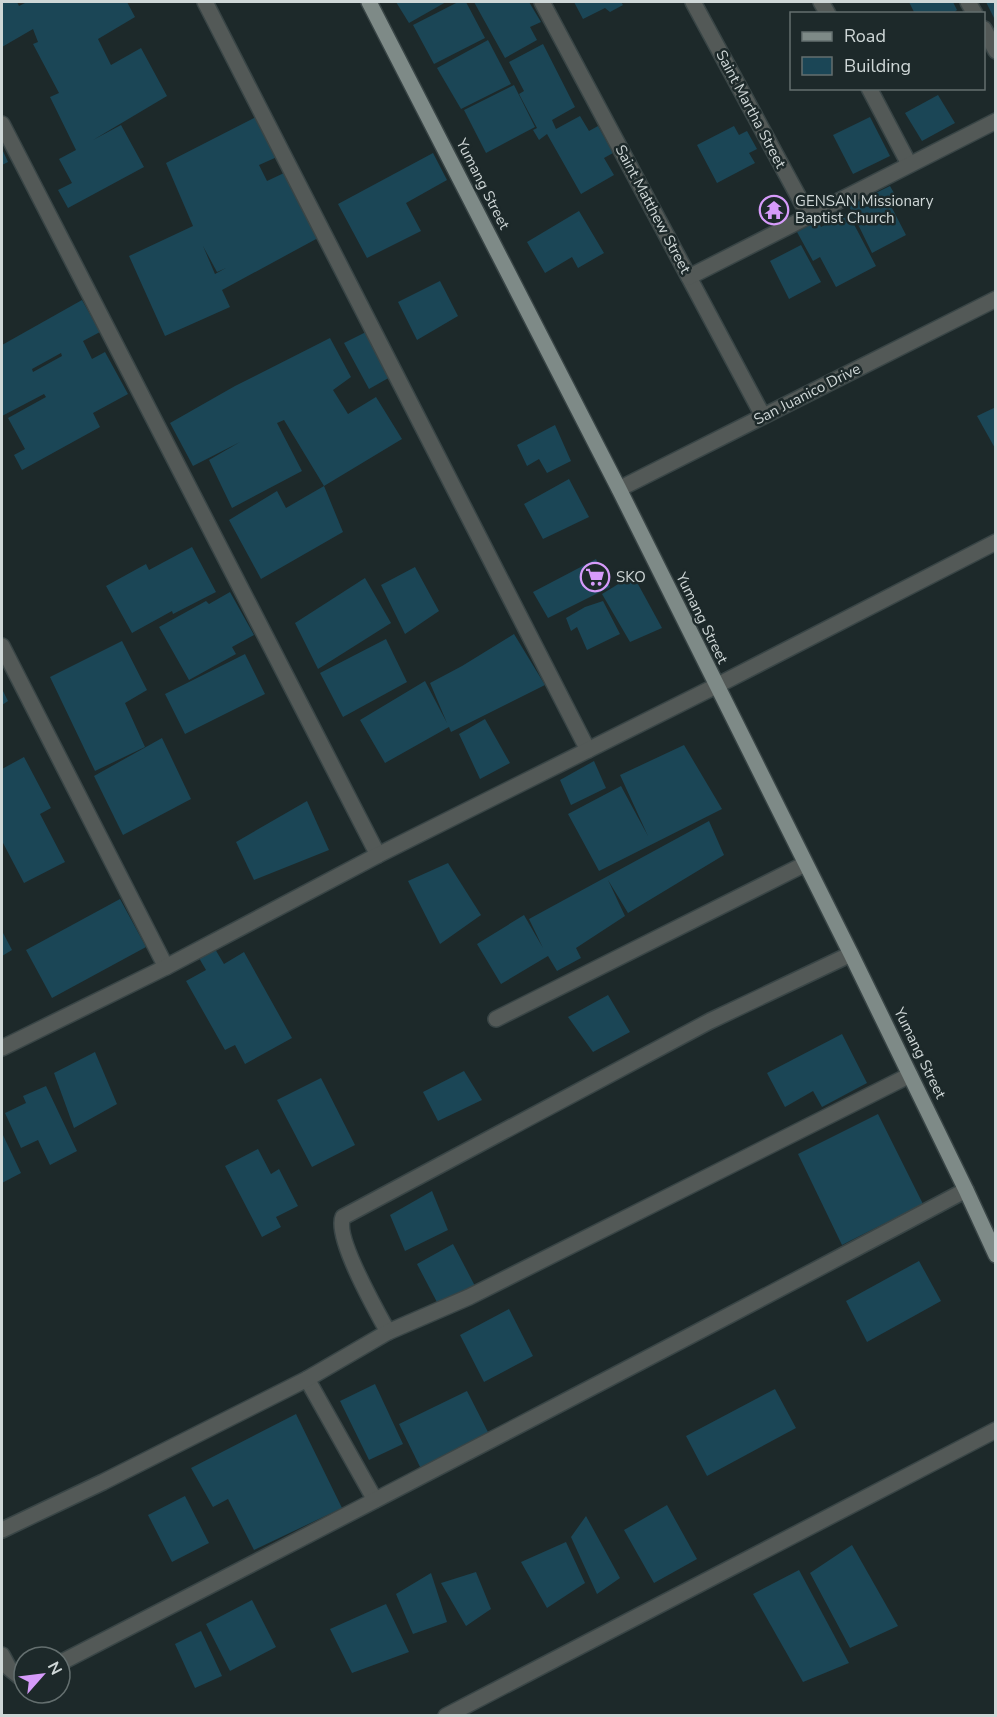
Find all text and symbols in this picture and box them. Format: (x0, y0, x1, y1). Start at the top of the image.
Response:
legend (790, 12, 985, 90)
text: Road (844, 24, 886, 48)
street label: Saint Martha Street (711, 46, 791, 172)
text: Building (844, 54, 911, 78)
street label: Yumang Street (451, 134, 515, 233)
street label: Saint Matthew Street (611, 141, 696, 278)
place label: GENSAN Missionary Baptist Church (795, 191, 934, 228)
temple icon: GENSAN Missionary Baptist Church (758, 194, 790, 226)
street label: San Juanico Drive (750, 358, 864, 430)
supermarket icon: SKO (579, 561, 611, 593)
place label: SKO (616, 567, 646, 587)
street label: Yumang Street (671, 568, 733, 668)
street label: Yumang Street (889, 1003, 951, 1103)
north arrow (12, 1645, 72, 1705)
text: N (42, 1658, 67, 1679)

